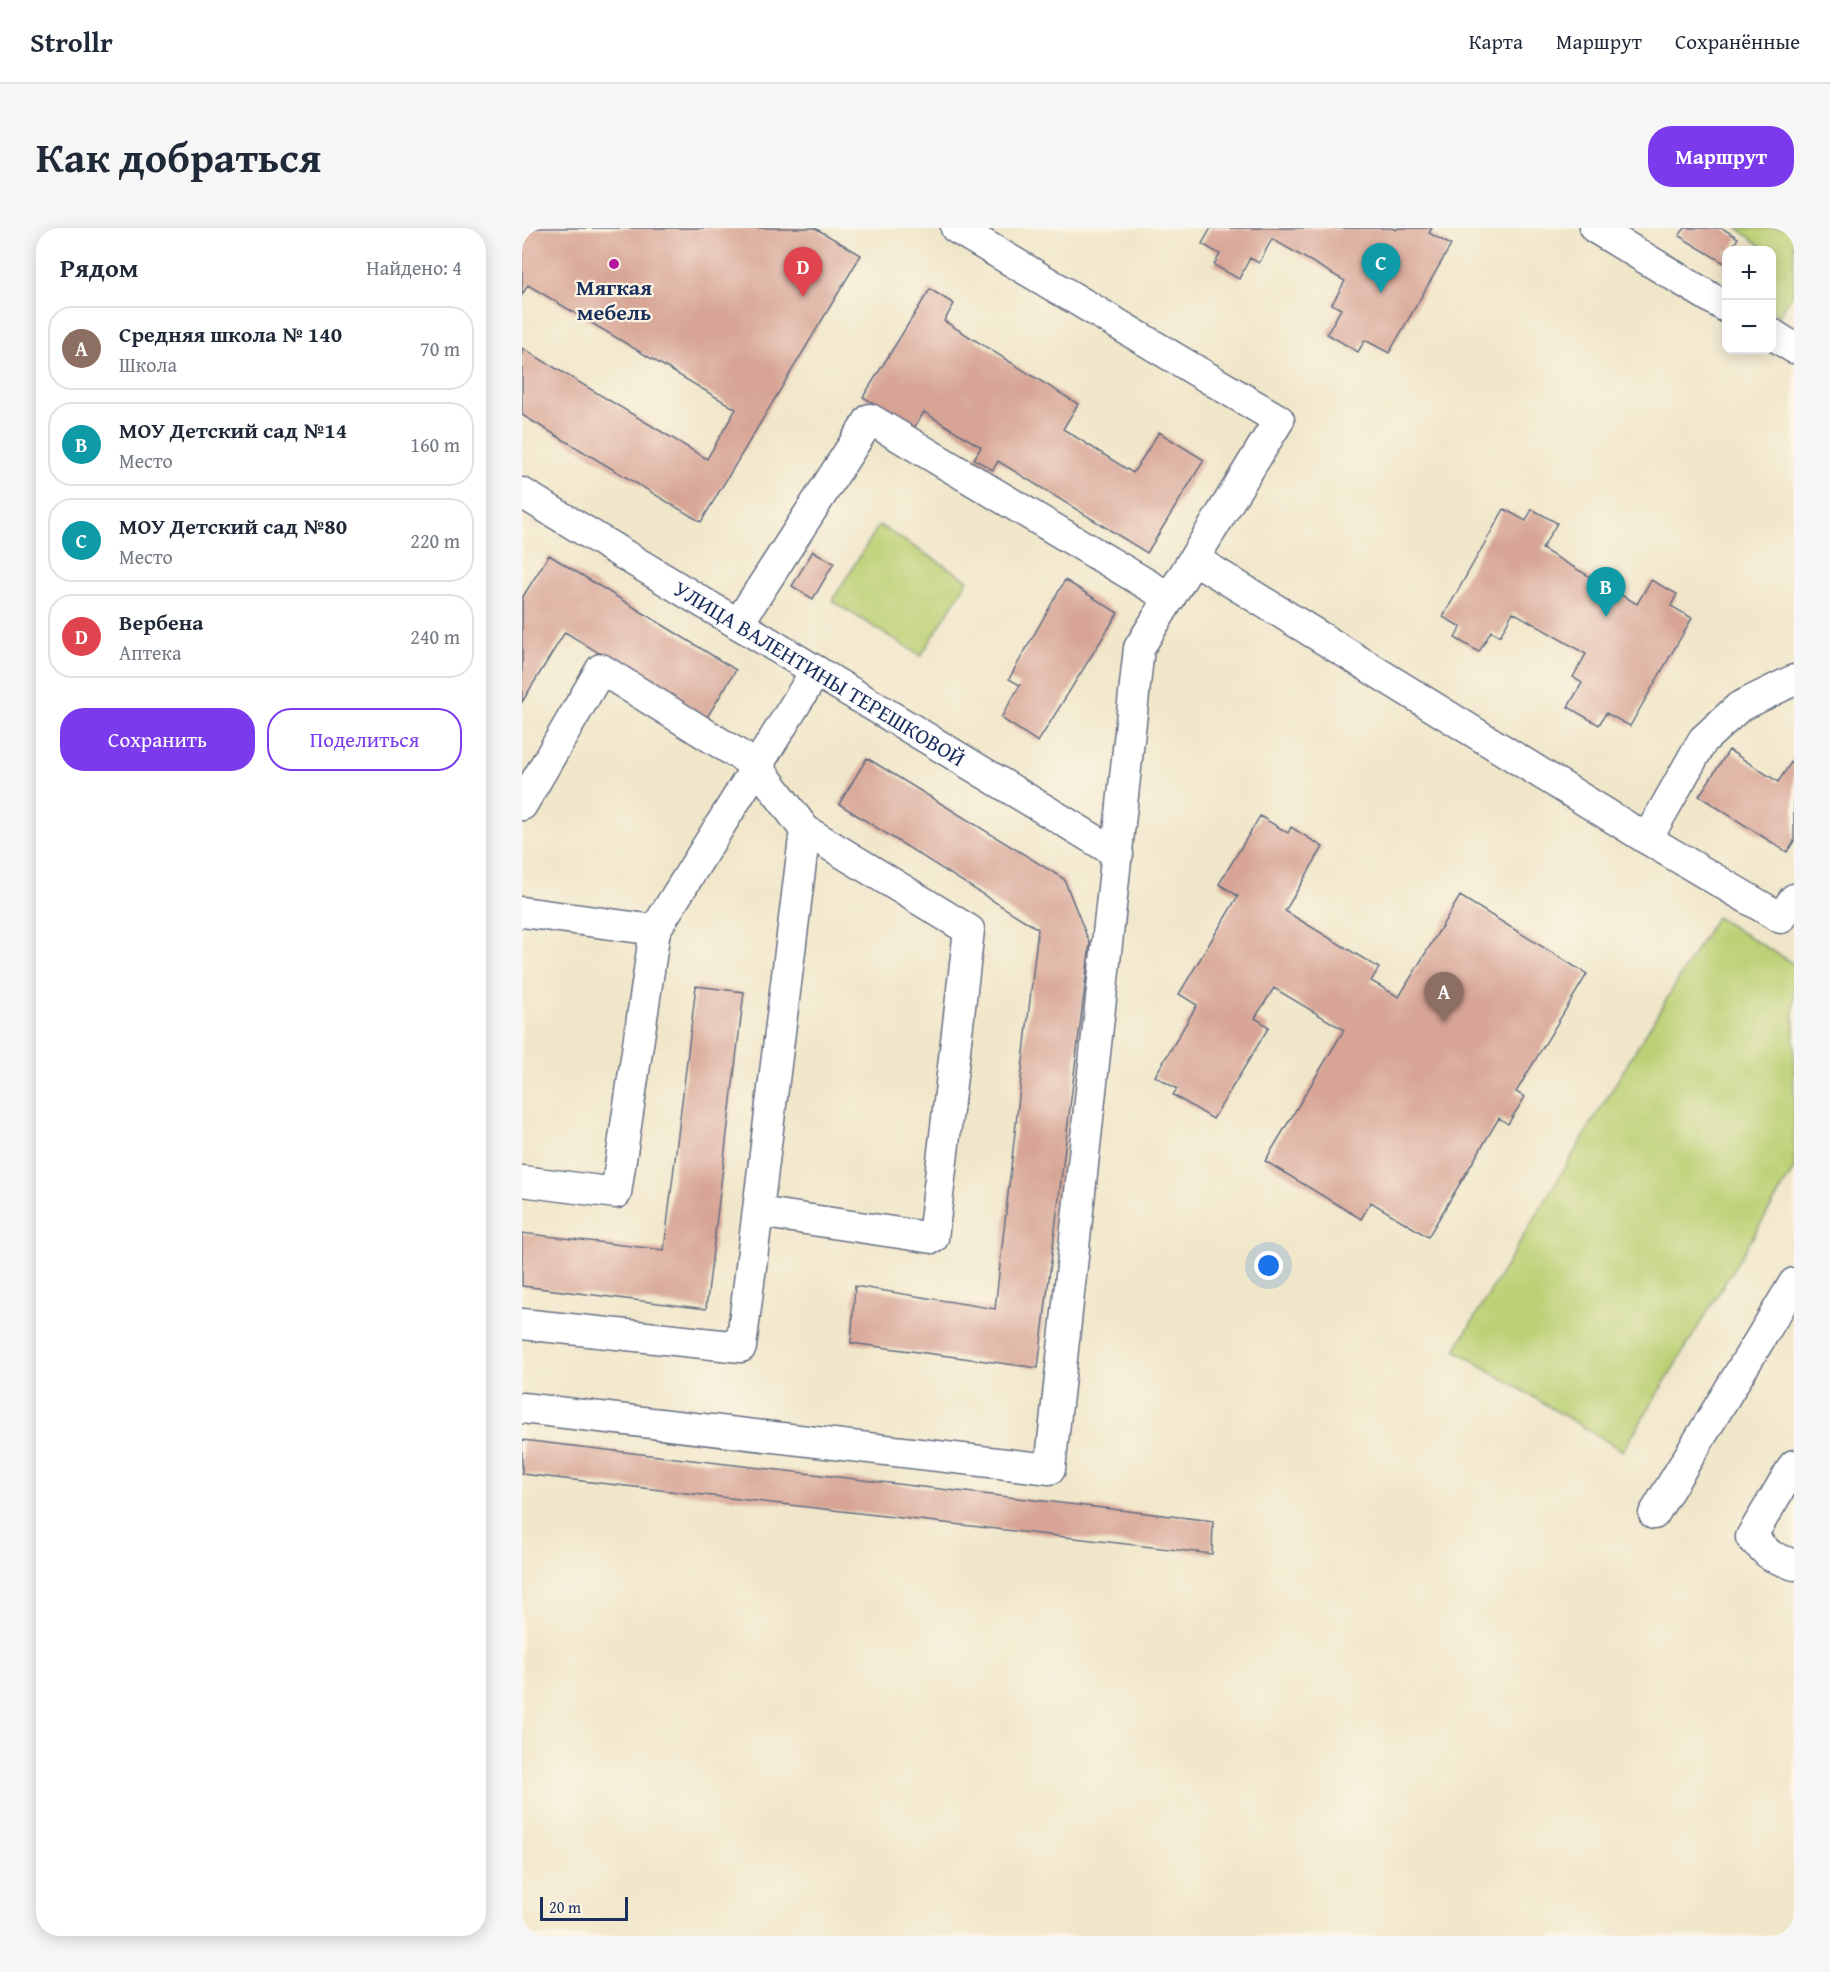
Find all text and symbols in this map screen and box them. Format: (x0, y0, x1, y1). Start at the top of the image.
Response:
text: Strollr (30, 21, 113, 62)
text: Карта (1469, 26, 1523, 57)
text: Маршрут (1556, 26, 1642, 57)
text: Сохранённые (1675, 26, 1800, 57)
text: Как добраться (36, 126, 321, 187)
button: Маршрут (1648, 126, 1794, 187)
pin: C (1362, 244, 1400, 293)
map controls (1722, 246, 1776, 354)
button: + (1722, 246, 1776, 300)
text: Рядом (60, 248, 138, 287)
pin: D (784, 248, 822, 297)
text: Найдено: 4 (366, 253, 462, 282)
marker: Мягкая мебель (607, 257, 621, 271)
place label: Мягкая мебель (576, 271, 652, 328)
button: − (1722, 300, 1776, 354)
text: Средняя школа № 140 (119, 318, 342, 350)
text: A (75, 334, 88, 363)
text: 70 m (420, 334, 460, 363)
text: Школа (119, 350, 177, 379)
text: МОУ Детский сад №14 (119, 414, 347, 446)
text: B (75, 430, 88, 459)
text: 160 m (410, 430, 460, 459)
text: Место (119, 446, 173, 475)
text: МОУ Детский сад №80 (119, 510, 347, 542)
text: C (76, 526, 87, 555)
text: 220 m (410, 526, 460, 555)
text: Место (119, 542, 173, 571)
pin: B (1586, 568, 1626, 617)
street label: УЛИЦА ВАЛЕНТИНЫ ТЕРЕШКОВОЙ (668, 573, 972, 774)
text: Вербена (119, 606, 203, 638)
text: D (75, 622, 88, 651)
text: 240 m (410, 622, 460, 651)
text: Аптека (119, 638, 181, 667)
button: Сохранить (60, 708, 255, 771)
button: Поделиться (267, 708, 462, 771)
pin: A (1424, 972, 1464, 1022)
your location (1254, 1251, 1283, 1280)
scale bar (540, 1894, 628, 1922)
text: 20 m (549, 1895, 581, 1919)

